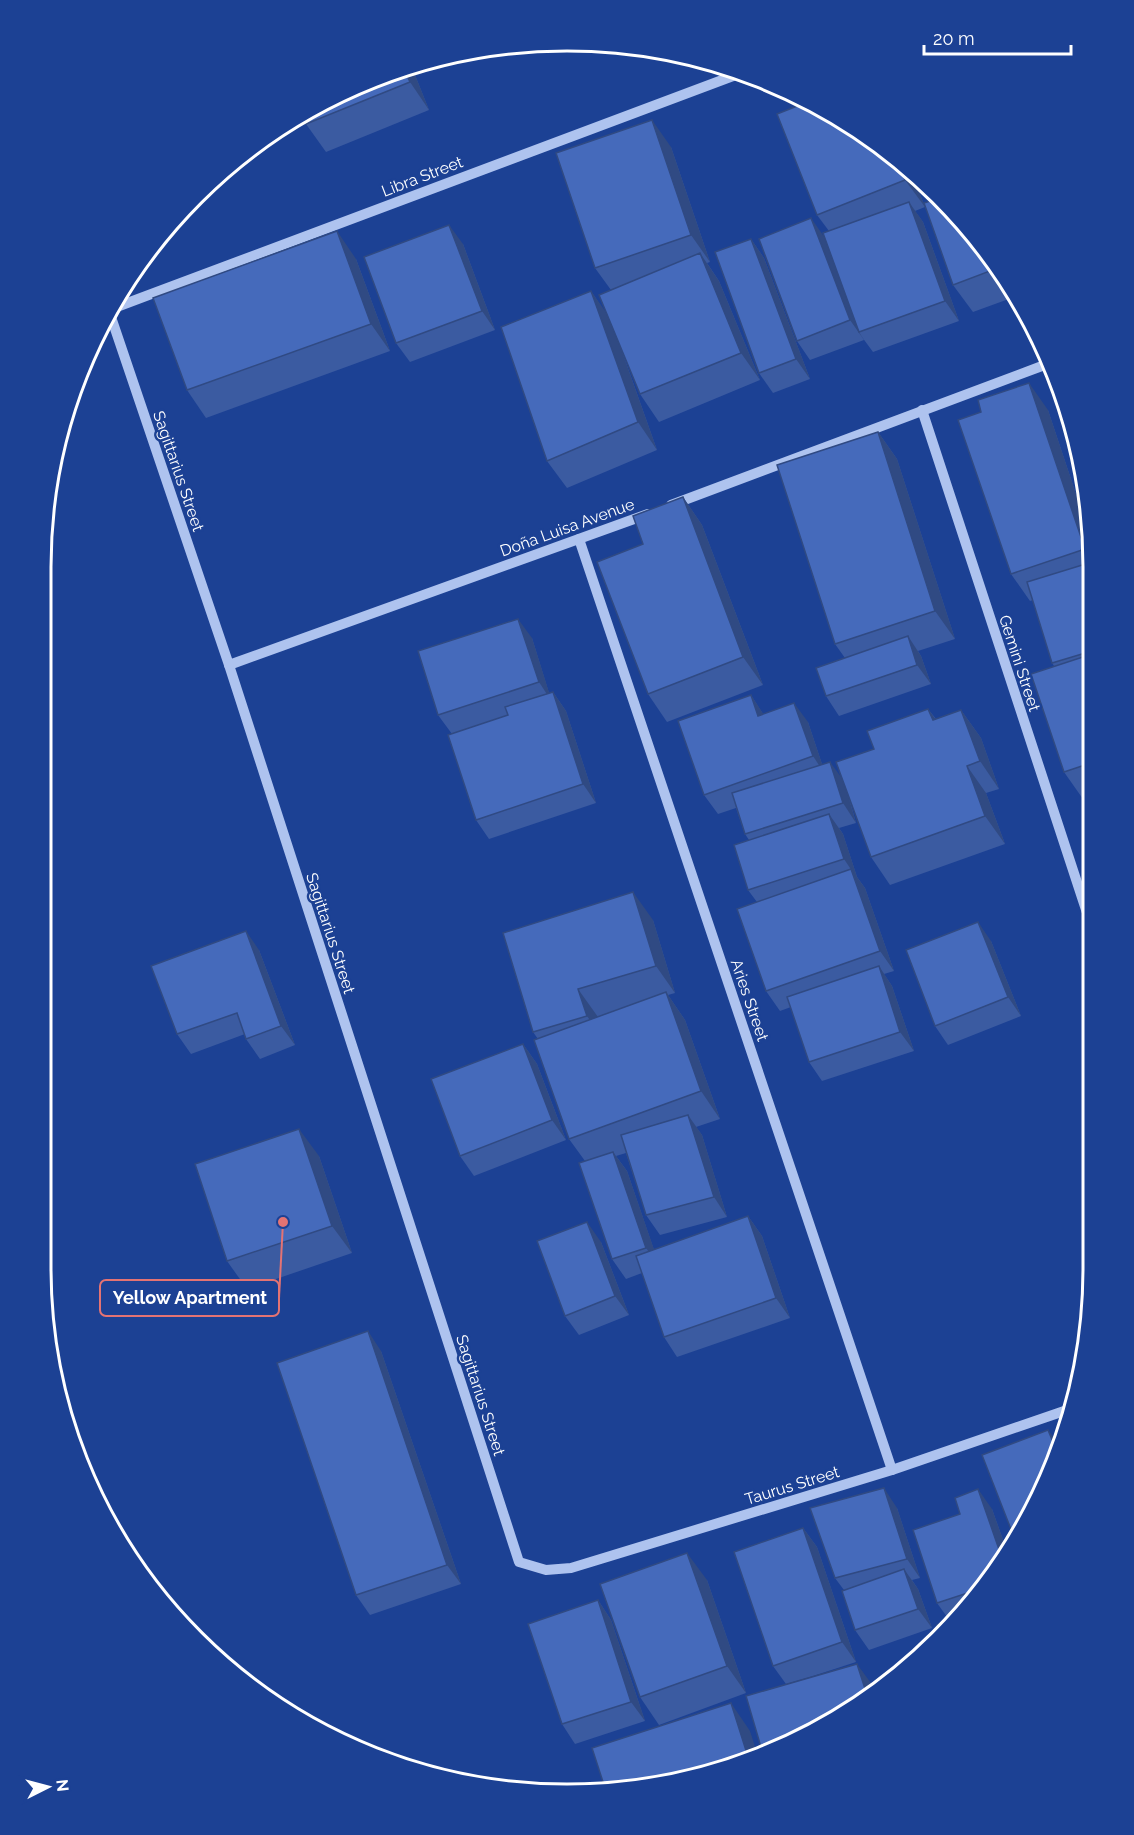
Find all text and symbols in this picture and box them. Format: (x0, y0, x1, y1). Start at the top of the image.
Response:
scale bar (924, 18, 1071, 56)
text: 20 m (933, 28, 975, 49)
street label: Libra Street (379, 152, 466, 201)
street label: Sagittarius Street (149, 408, 208, 534)
street label: Doña Luisa Avenue (497, 494, 637, 561)
street label: Gemini Street (995, 613, 1044, 714)
street label: Sagittarius Street (302, 870, 359, 997)
street label: Aries Street (727, 957, 773, 1044)
callout: Yellow Apartment (100, 1280, 279, 1316)
text: Yellow Apartment (113, 1287, 267, 1308)
street label: Sagittarius Street (452, 1332, 509, 1459)
street label: Taurus Street (743, 1462, 842, 1509)
north arrow (18, 1757, 78, 1817)
text: N (52, 1778, 73, 1793)

